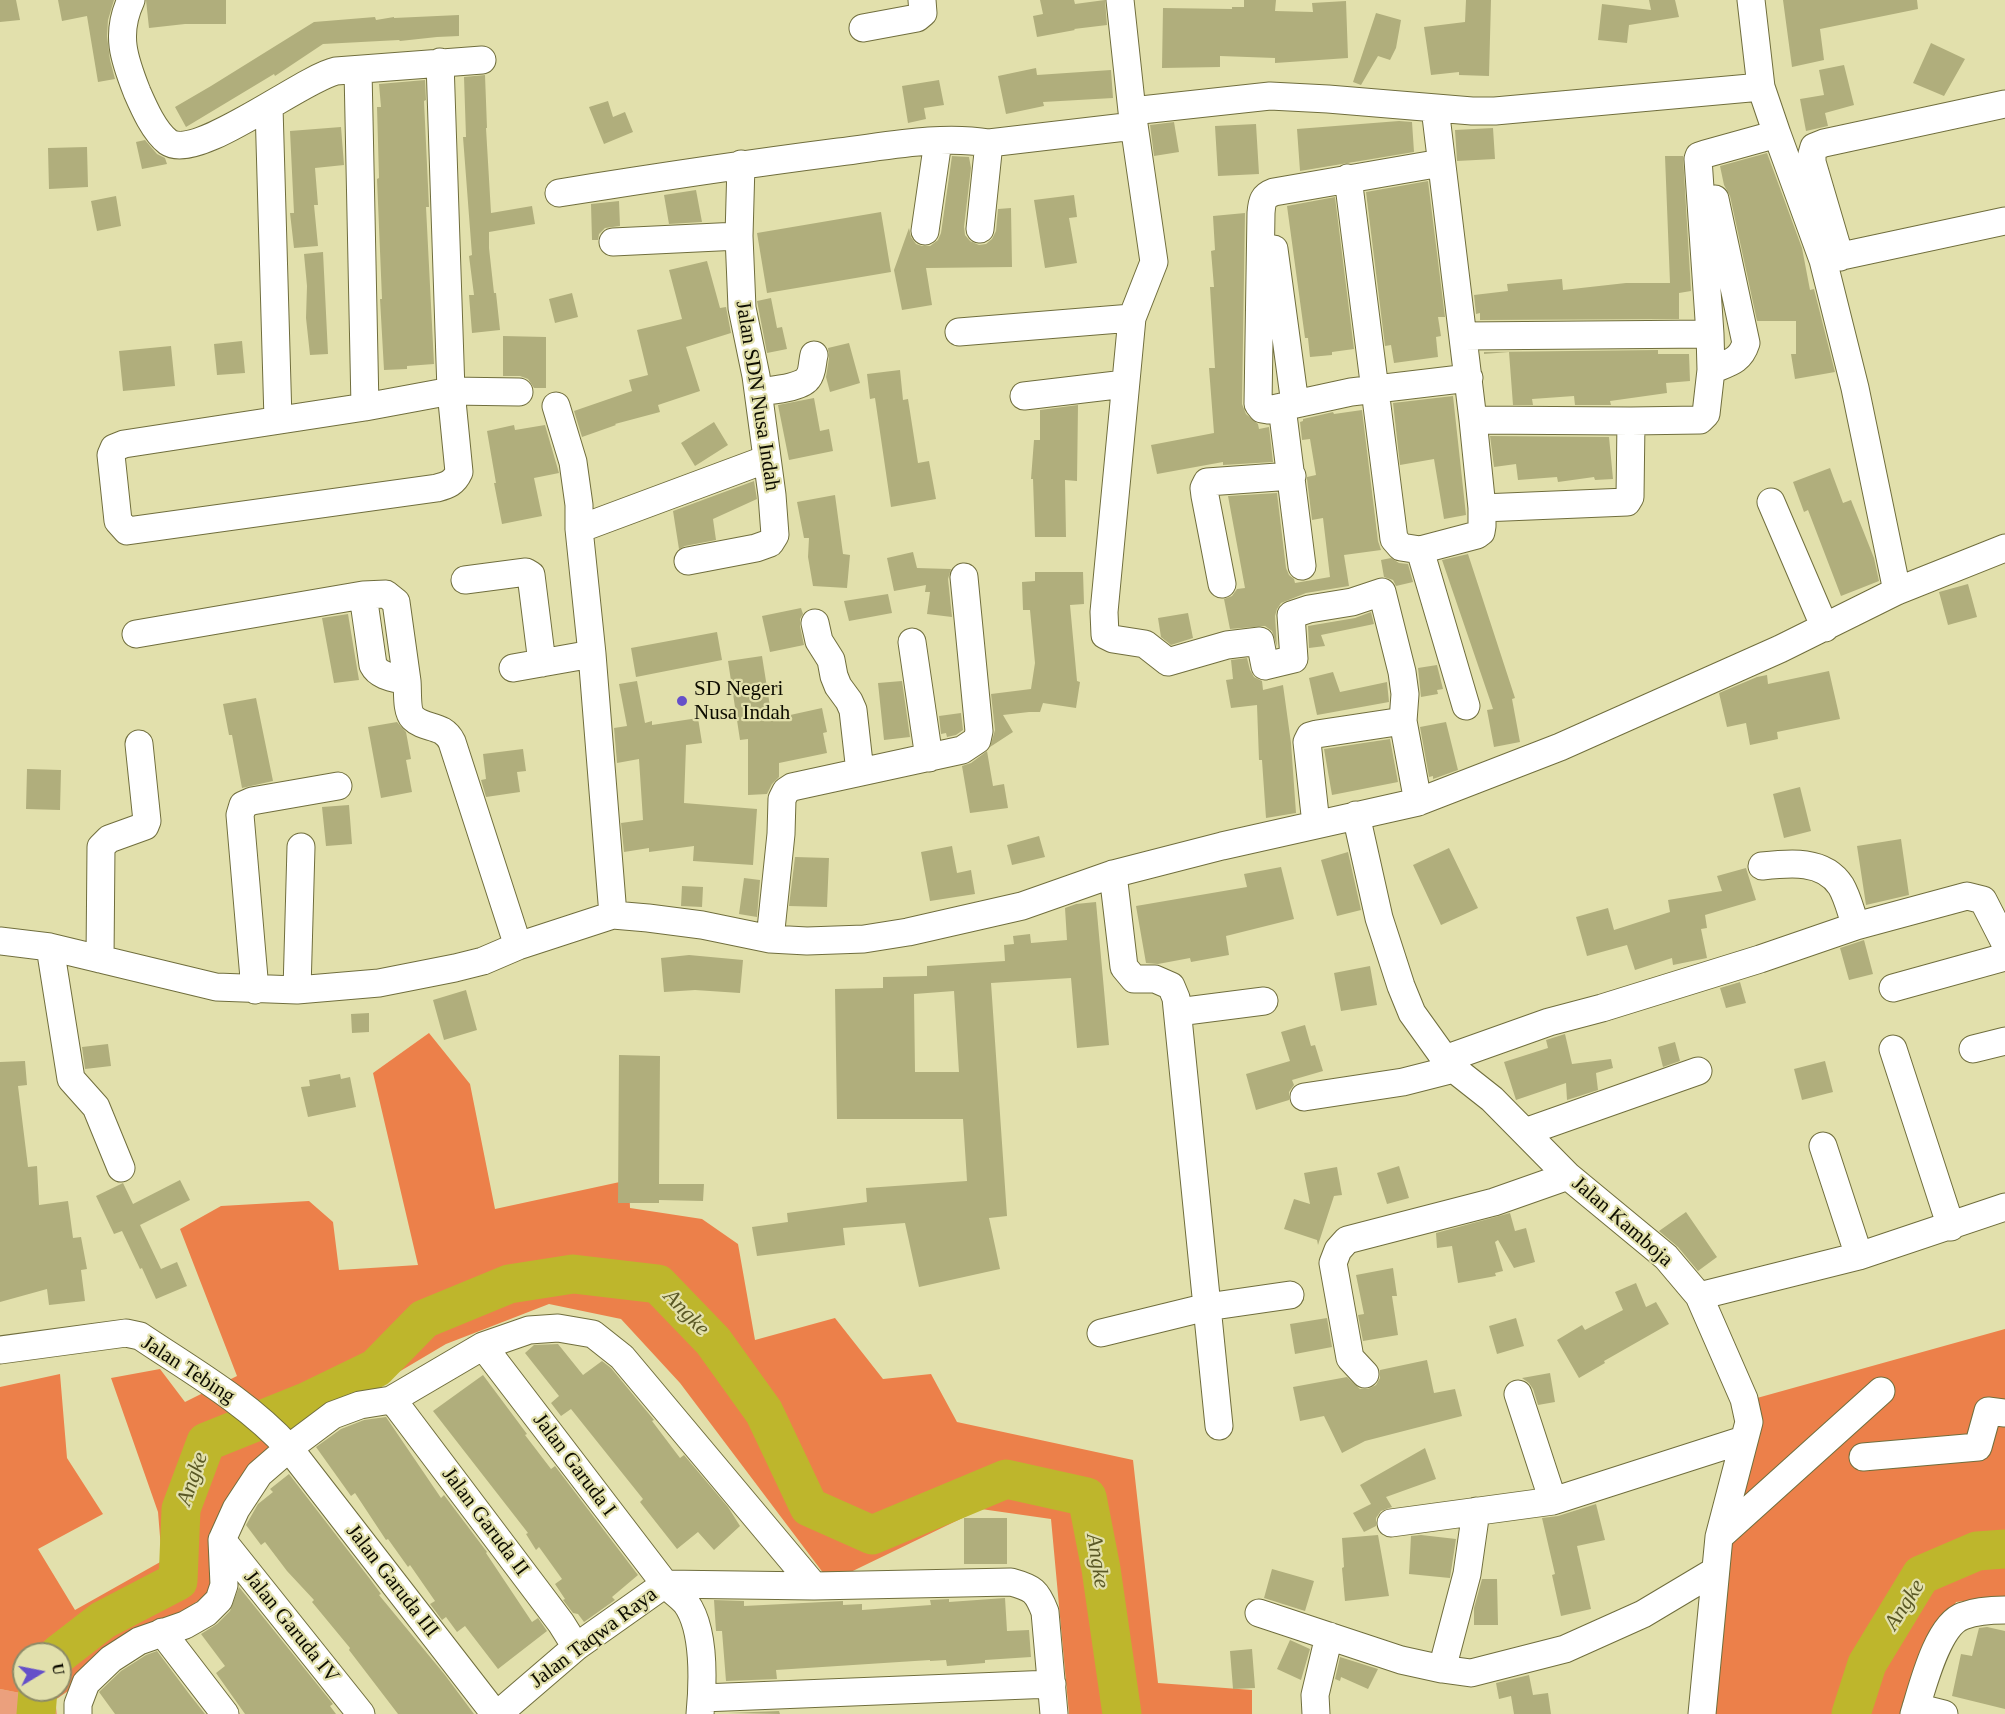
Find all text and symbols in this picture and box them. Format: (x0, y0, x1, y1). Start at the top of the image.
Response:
street label: Jalan SDN Nusa Indah (730, 299, 784, 493)
place label: SD Negeri Nusa Indah (694, 676, 790, 726)
marker: SD Negeri Nusa Indah (675, 694, 689, 708)
street label: Jalan Kamboja (1566, 1171, 1678, 1273)
water label: Angke (657, 1284, 715, 1342)
street label: Jalan Tebing (137, 1330, 239, 1410)
street label: Jalan Garuda I (527, 1409, 621, 1521)
water label: Angke (172, 1449, 214, 1509)
street label: Jalan Garuda II (436, 1463, 534, 1581)
street label: Jalan Garuda III (340, 1519, 444, 1643)
water label: Angke (1080, 1532, 1114, 1590)
street label: Jalan Garuda IV (238, 1566, 344, 1688)
water label: Angke (1879, 1575, 1931, 1635)
street label: Jalan Taqwa Raya (526, 1582, 662, 1694)
north arrow (12, 1642, 72, 1702)
text: U (49, 1662, 68, 1676)

